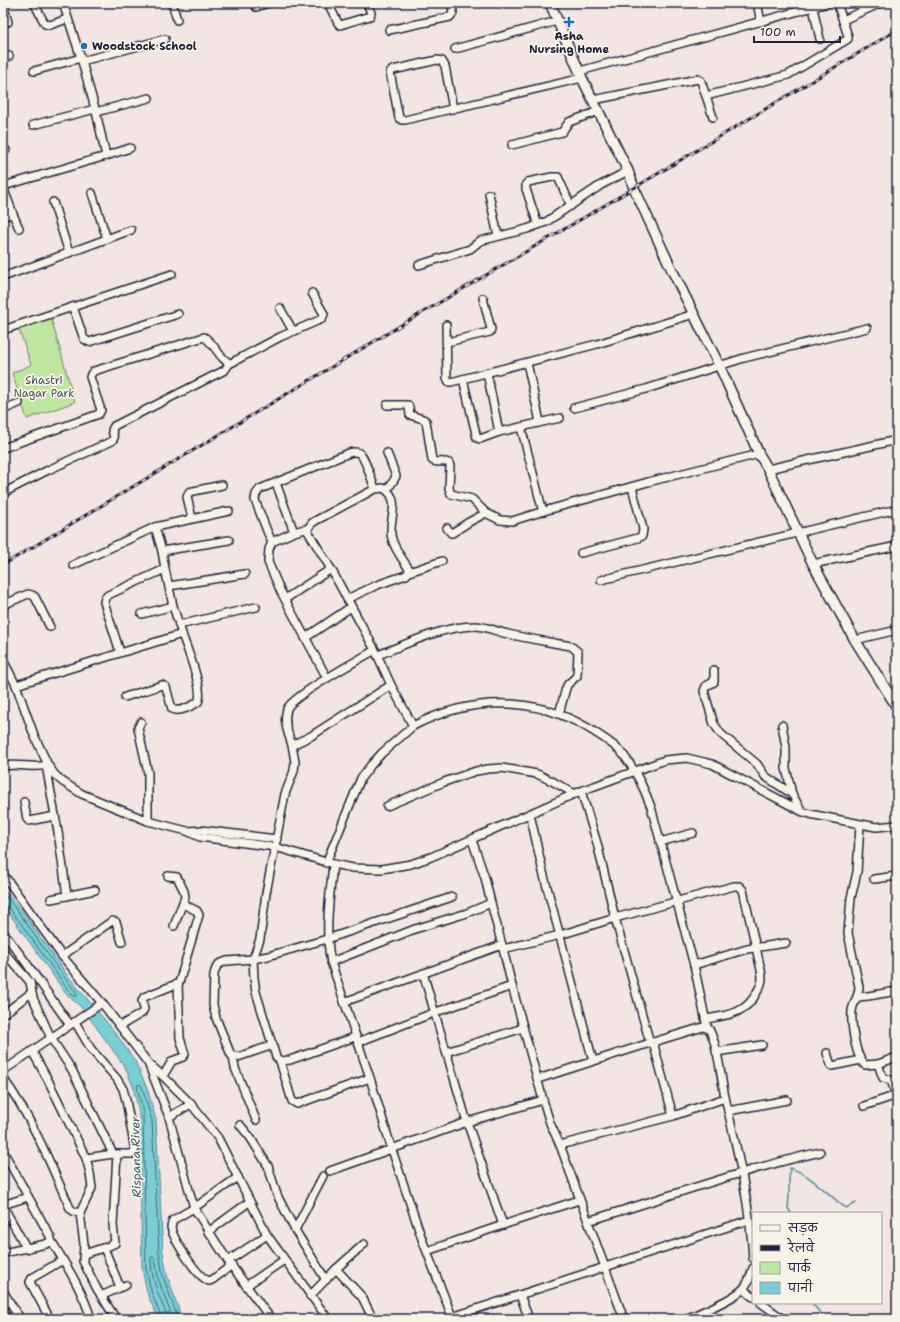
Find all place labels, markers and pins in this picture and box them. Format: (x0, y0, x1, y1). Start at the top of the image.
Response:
marker: Asha Nursing Home (563, 16, 575, 28)
place label: Asha Nursing Home (529, 29, 609, 57)
place label: Woodstock School (92, 39, 197, 54)
marker: Woodstock School (79, 41, 89, 51)

